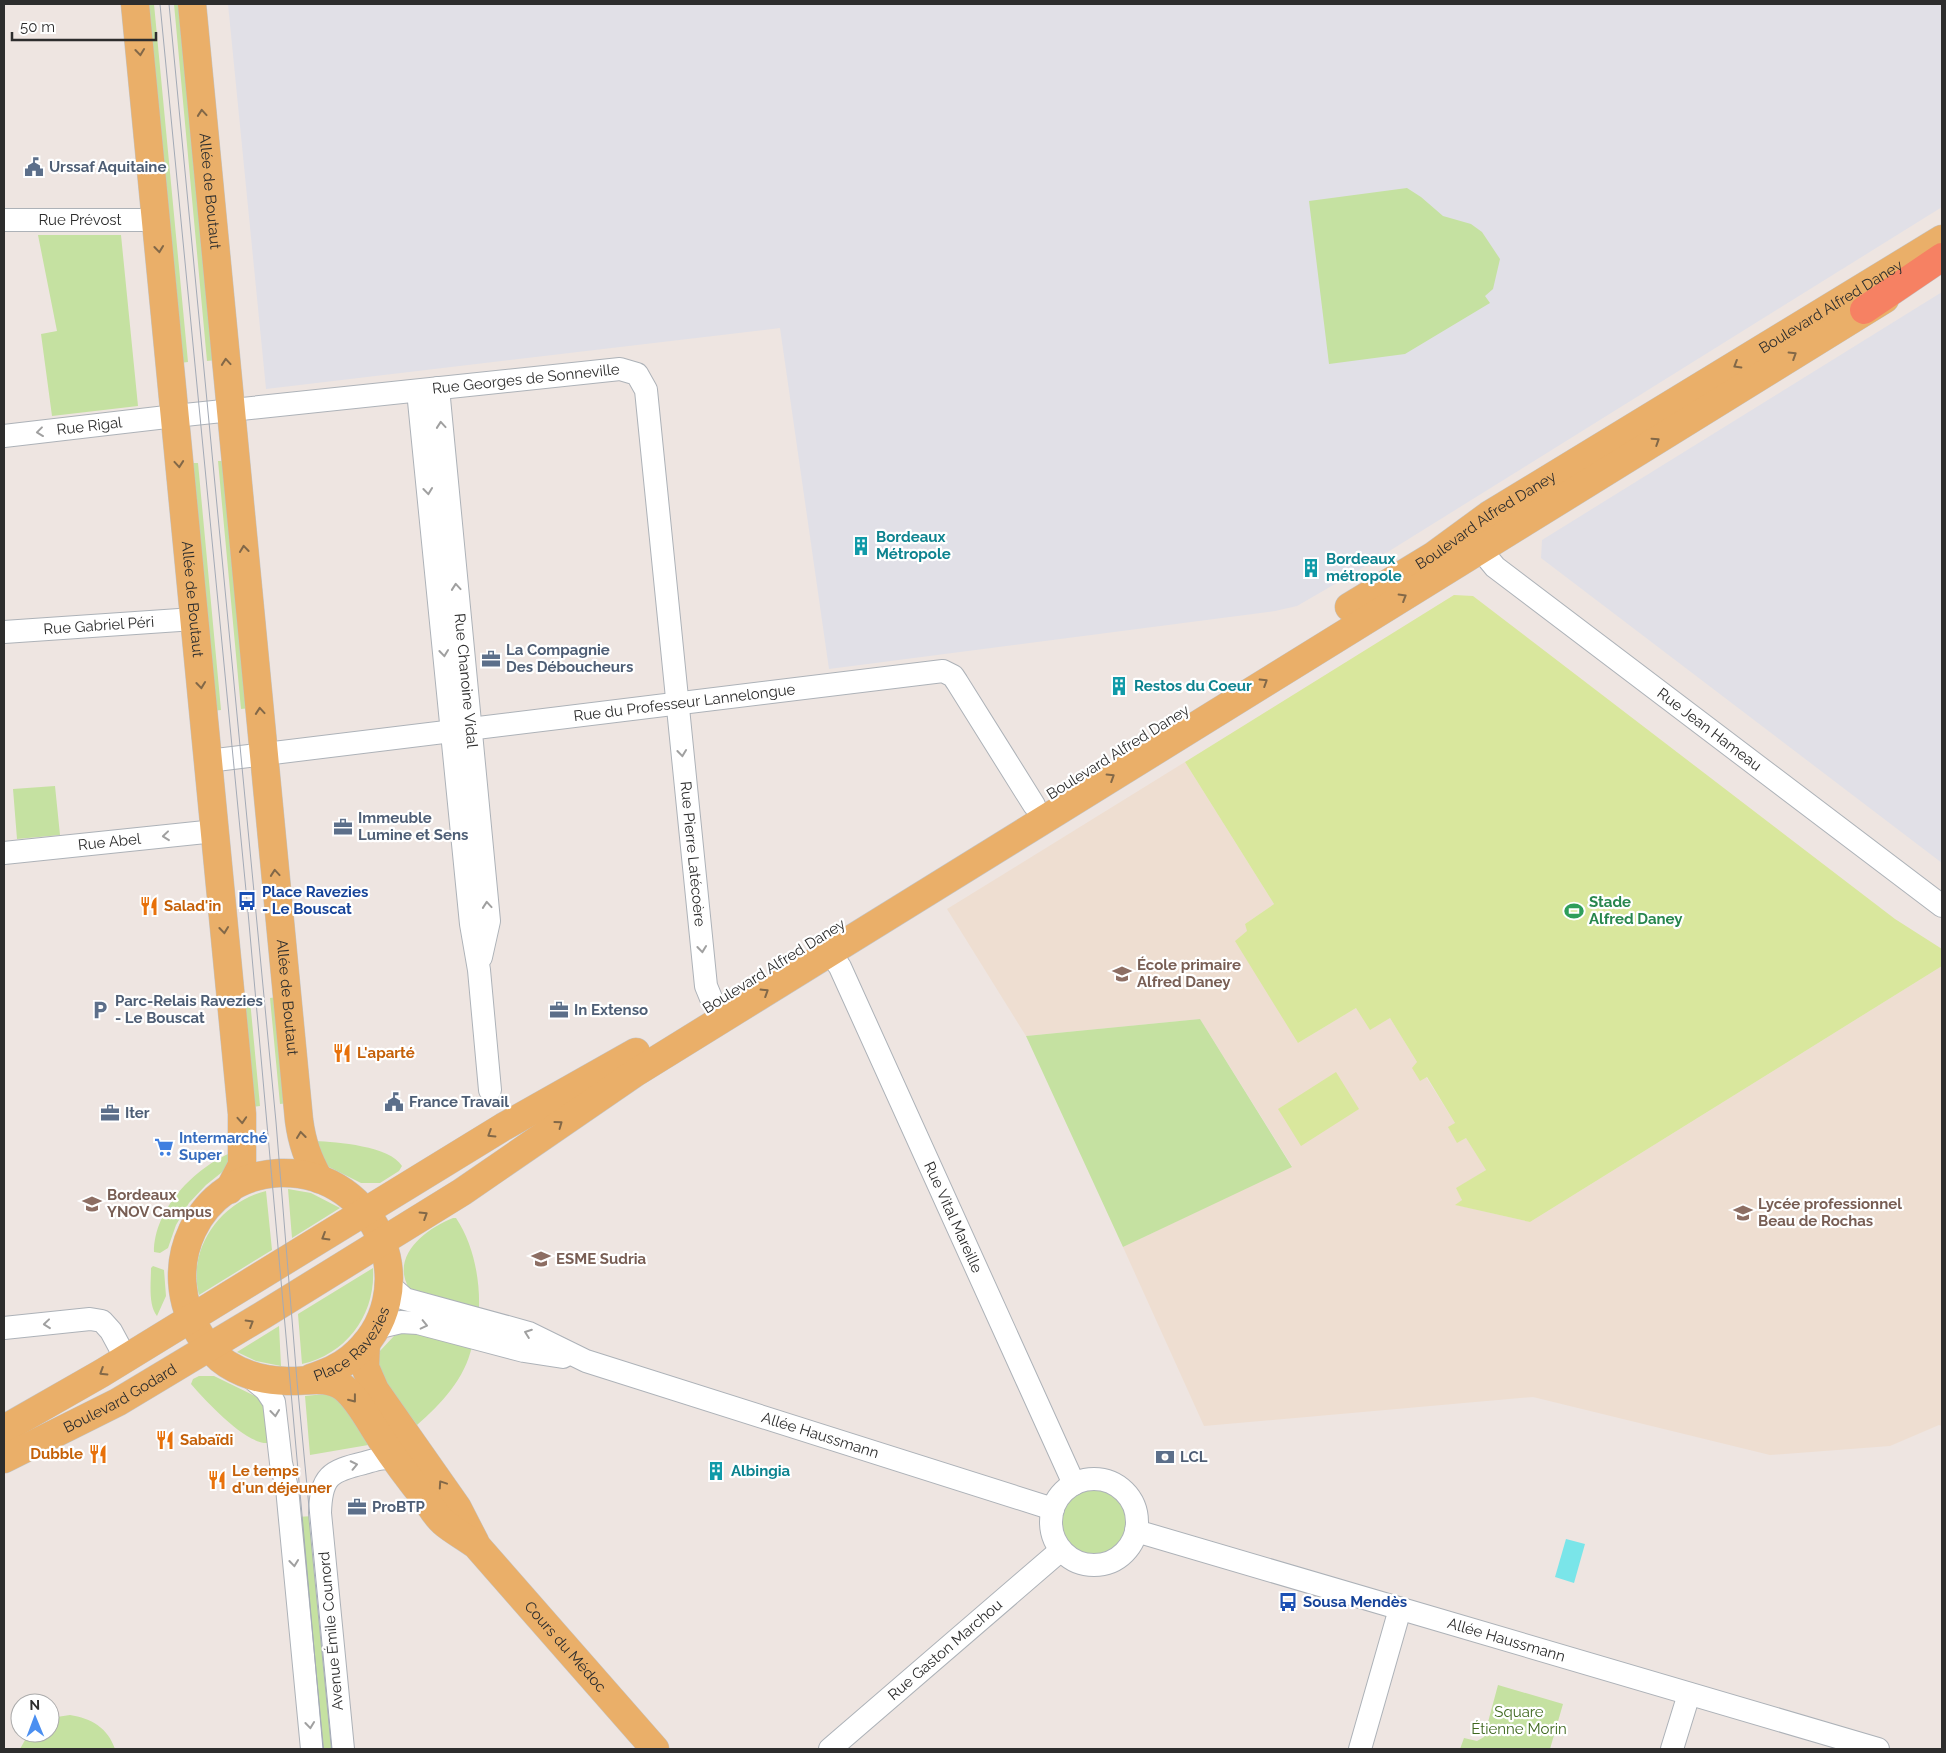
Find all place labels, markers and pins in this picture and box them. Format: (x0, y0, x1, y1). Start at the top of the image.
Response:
public building icon: Urssaf Aquitaine (23, 156, 45, 178)
place label: Urssaf Aquitaine (49, 158, 166, 176)
place label: Bordeaux Métropole (876, 528, 951, 563)
building icon: Bordeaux Métropole (850, 535, 872, 557)
place label: Bordeaux métropole (1326, 550, 1402, 585)
building icon: Bordeaux métropole (1300, 557, 1322, 579)
place label: La Compagnie Des Déboucheurs (506, 641, 633, 676)
office icon: La Compagnie Des Déboucheurs (480, 648, 502, 670)
building icon: Restos du Coeur (1108, 675, 1130, 697)
place label: Restos du Coeur (1134, 677, 1252, 695)
place label: Immeuble Lumine et Sens (358, 809, 468, 844)
office icon: Immeuble Lumine et Sens (332, 816, 354, 838)
place label: Place Ravezies - Le Bouscat (262, 883, 368, 918)
bus stop icon: Place Ravezies - Le Bouscat (236, 890, 258, 912)
place label: Stade Alfred Daney (1589, 893, 1683, 928)
restaurant icon: Salad'in (138, 895, 160, 917)
place label: Salad'in (164, 897, 221, 915)
sports icon: Stade Alfred Daney (1563, 900, 1585, 922)
place label: École primaire Alfred Daney (1137, 956, 1241, 991)
school or university icon: École primaire Alfred Daney (1111, 963, 1133, 985)
place label: Parc-Relais Ravezies - Le Bouscat (115, 992, 263, 1027)
parking icon: Parc-Relais Ravezies - Le Bouscat (89, 999, 111, 1021)
office icon: In Extenso (548, 999, 570, 1021)
place label: In Extenso (574, 1001, 648, 1019)
restaurant icon: L'aparté (331, 1042, 353, 1064)
place label: L'aparté (357, 1044, 415, 1062)
public building icon: France Travail (383, 1091, 405, 1113)
place label: France Travail (409, 1093, 509, 1111)
office icon: Iter (99, 1102, 121, 1124)
place label: Iter (125, 1104, 150, 1122)
place label: Intermarché Super (179, 1129, 268, 1164)
supermarket icon: Intermarché Super (153, 1136, 175, 1158)
place label: Bordeaux YNOV Campus (107, 1186, 212, 1221)
school or university icon: Bordeaux YNOV Campus (81, 1193, 103, 1215)
place label: Lycée professionnel Beau de Rochas (1758, 1195, 1902, 1230)
school or university icon: Lycée professionnel Beau de Rochas (1732, 1202, 1754, 1224)
school or university icon: ESME Sudria (530, 1248, 552, 1270)
place label: ESME Sudria (556, 1250, 647, 1268)
restaurant icon: Sabaïdi (154, 1429, 176, 1451)
place label: Sabaïdi (180, 1431, 233, 1449)
restaurant icon: Dubble (87, 1443, 109, 1465)
place label: Dubble (30, 1445, 83, 1463)
bank icon: LCL (1154, 1446, 1176, 1468)
place label: LCL (1180, 1448, 1208, 1466)
building icon: Albingia (705, 1460, 727, 1482)
place label: Le temps d'un déjeuner (232, 1462, 332, 1497)
place label: Albingia (731, 1462, 791, 1480)
restaurant icon: Le temps d'un déjeuner (206, 1469, 228, 1491)
office icon: ProBTP (346, 1496, 368, 1518)
place label: ProBTP (372, 1498, 425, 1516)
bus stop icon: Sousa Mendès (1277, 1591, 1299, 1613)
place label: Sousa Mendès (1303, 1593, 1407, 1611)

